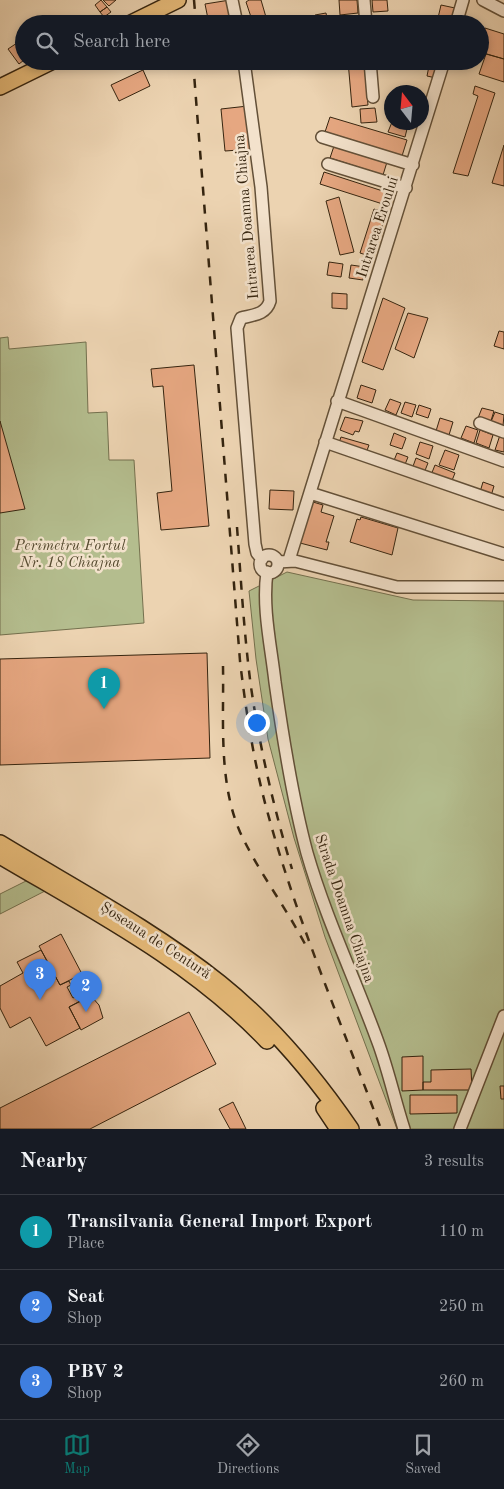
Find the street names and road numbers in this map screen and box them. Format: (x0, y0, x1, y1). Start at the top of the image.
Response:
street label: Intrarea Doamna Chiajna (233, 133, 262, 300)
street label: Intrarea Eroului (355, 175, 402, 280)
street label: Strada Doamna Chiajna (311, 832, 376, 985)
street label: Șoseaua de Centură (97, 900, 213, 983)

